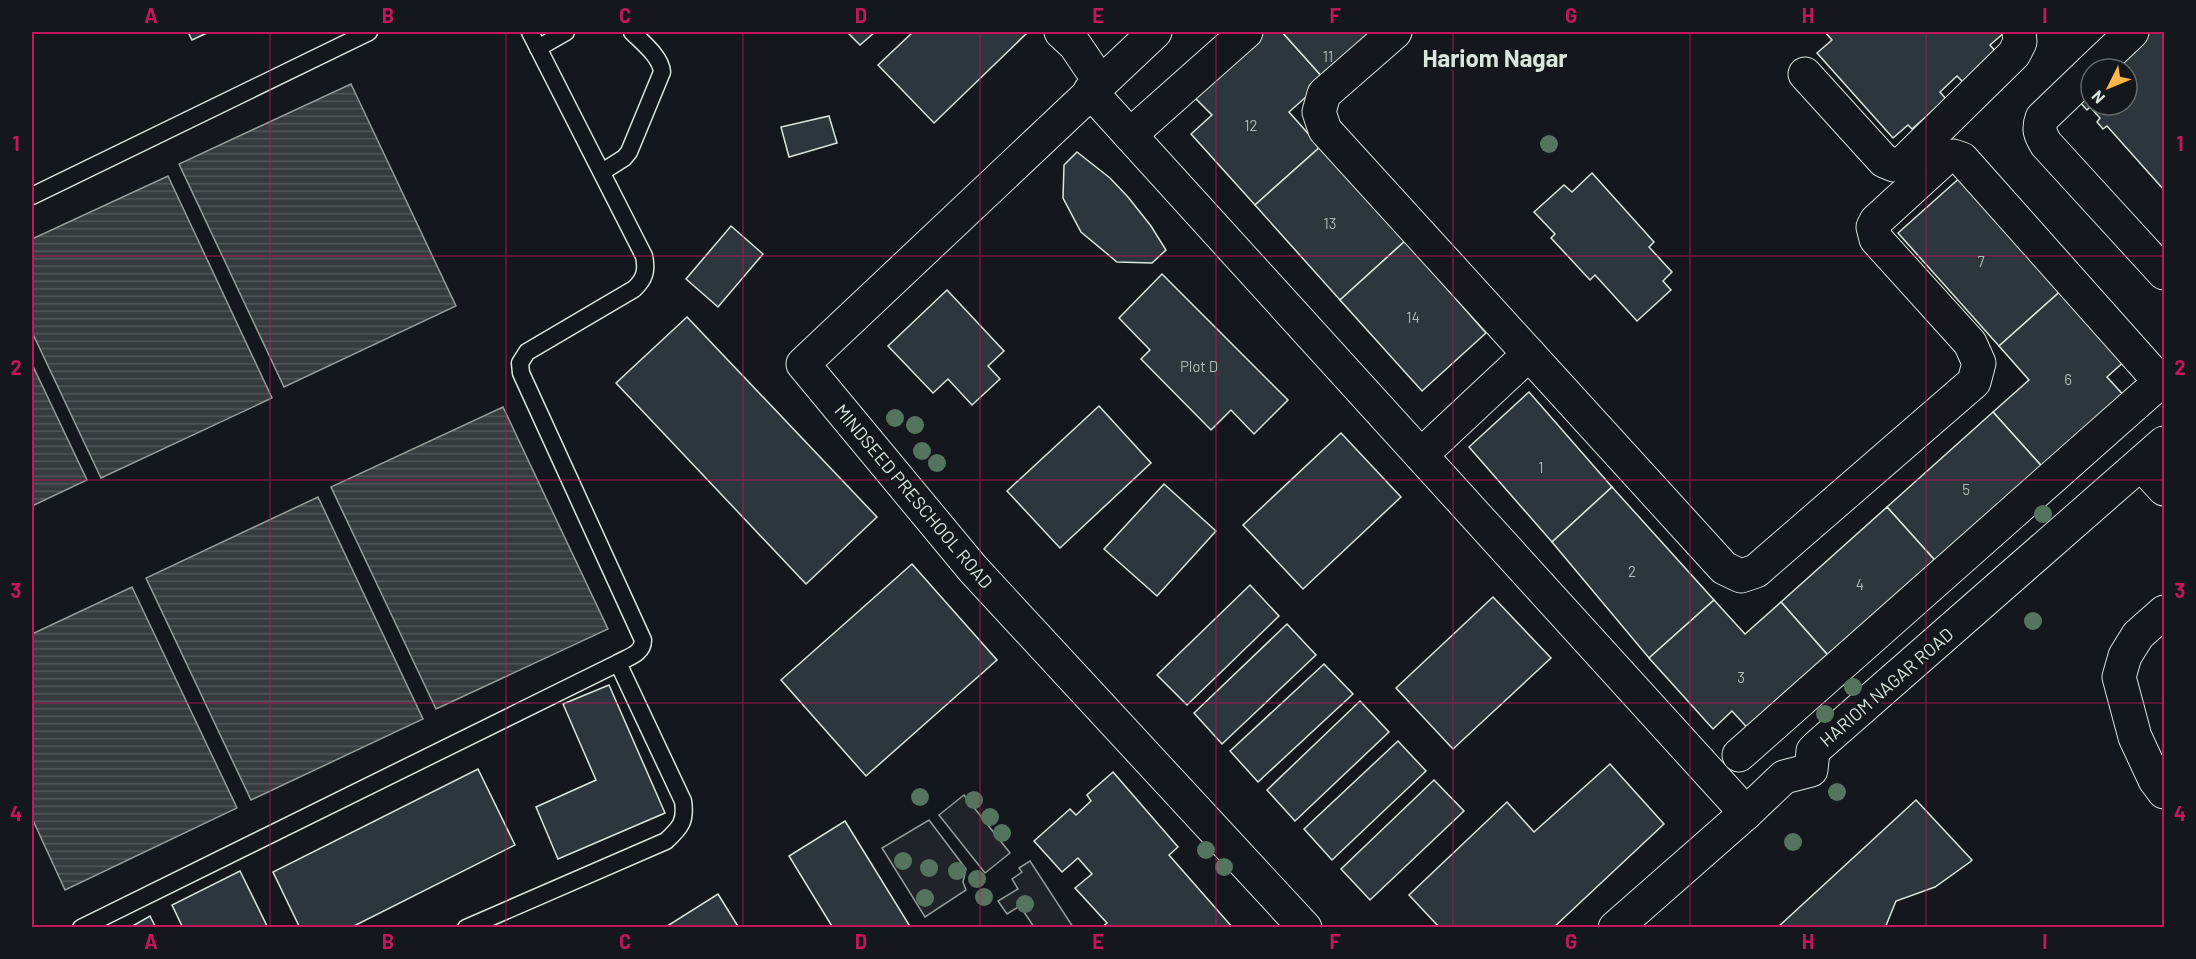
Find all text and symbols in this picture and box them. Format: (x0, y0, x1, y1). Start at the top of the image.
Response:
text: A (144, 3, 158, 27)
text: B (382, 3, 394, 27)
text: C (619, 3, 631, 27)
text: D (855, 3, 867, 27)
text: E (1092, 3, 1104, 27)
text: F (1329, 3, 1341, 27)
text: G (1565, 3, 1577, 27)
text: H (1802, 3, 1814, 27)
text: I (2042, 3, 2048, 27)
district label: Hariom Nagar (1422, 43, 1568, 72)
house number: 11 (1323, 47, 1333, 65)
north arrow (2079, 57, 2139, 117)
text: N (2087, 87, 2108, 108)
house number: 12 (1244, 116, 1258, 134)
text: 1 (12, 131, 20, 155)
text: 1 (2176, 131, 2184, 155)
house number: 13 (1324, 214, 1336, 232)
house number: 7 (1977, 252, 1985, 270)
house number: 14 (1406, 308, 1420, 326)
text: 2 (10, 355, 22, 379)
text: 2 (2174, 355, 2186, 379)
house number: Plot D (1180, 357, 1218, 375)
house number: 6 (2064, 370, 2072, 388)
street label: MINDSEED PRESCHOOL ROAD (830, 399, 998, 593)
house number: 1 (1538, 458, 1544, 476)
house number: 5 (1962, 480, 1970, 498)
house number: 2 (1628, 562, 1636, 580)
house number: 4 (1856, 575, 1864, 593)
text: 3 (11, 578, 21, 602)
text: 3 (2175, 578, 2185, 602)
street label: HARIOM NAGAR ROAD (1815, 623, 1957, 751)
house number: 3 (1737, 668, 1745, 686)
text: 4 (10, 801, 22, 825)
text: 4 (2174, 801, 2186, 825)
text: A (144, 929, 158, 953)
text: B (382, 929, 394, 953)
text: C (619, 929, 631, 953)
text: D (855, 929, 867, 953)
text: E (1092, 929, 1104, 953)
text: F (1329, 929, 1341, 953)
text: G (1565, 929, 1577, 953)
text: H (1802, 929, 1814, 953)
text: I (2042, 929, 2048, 953)

